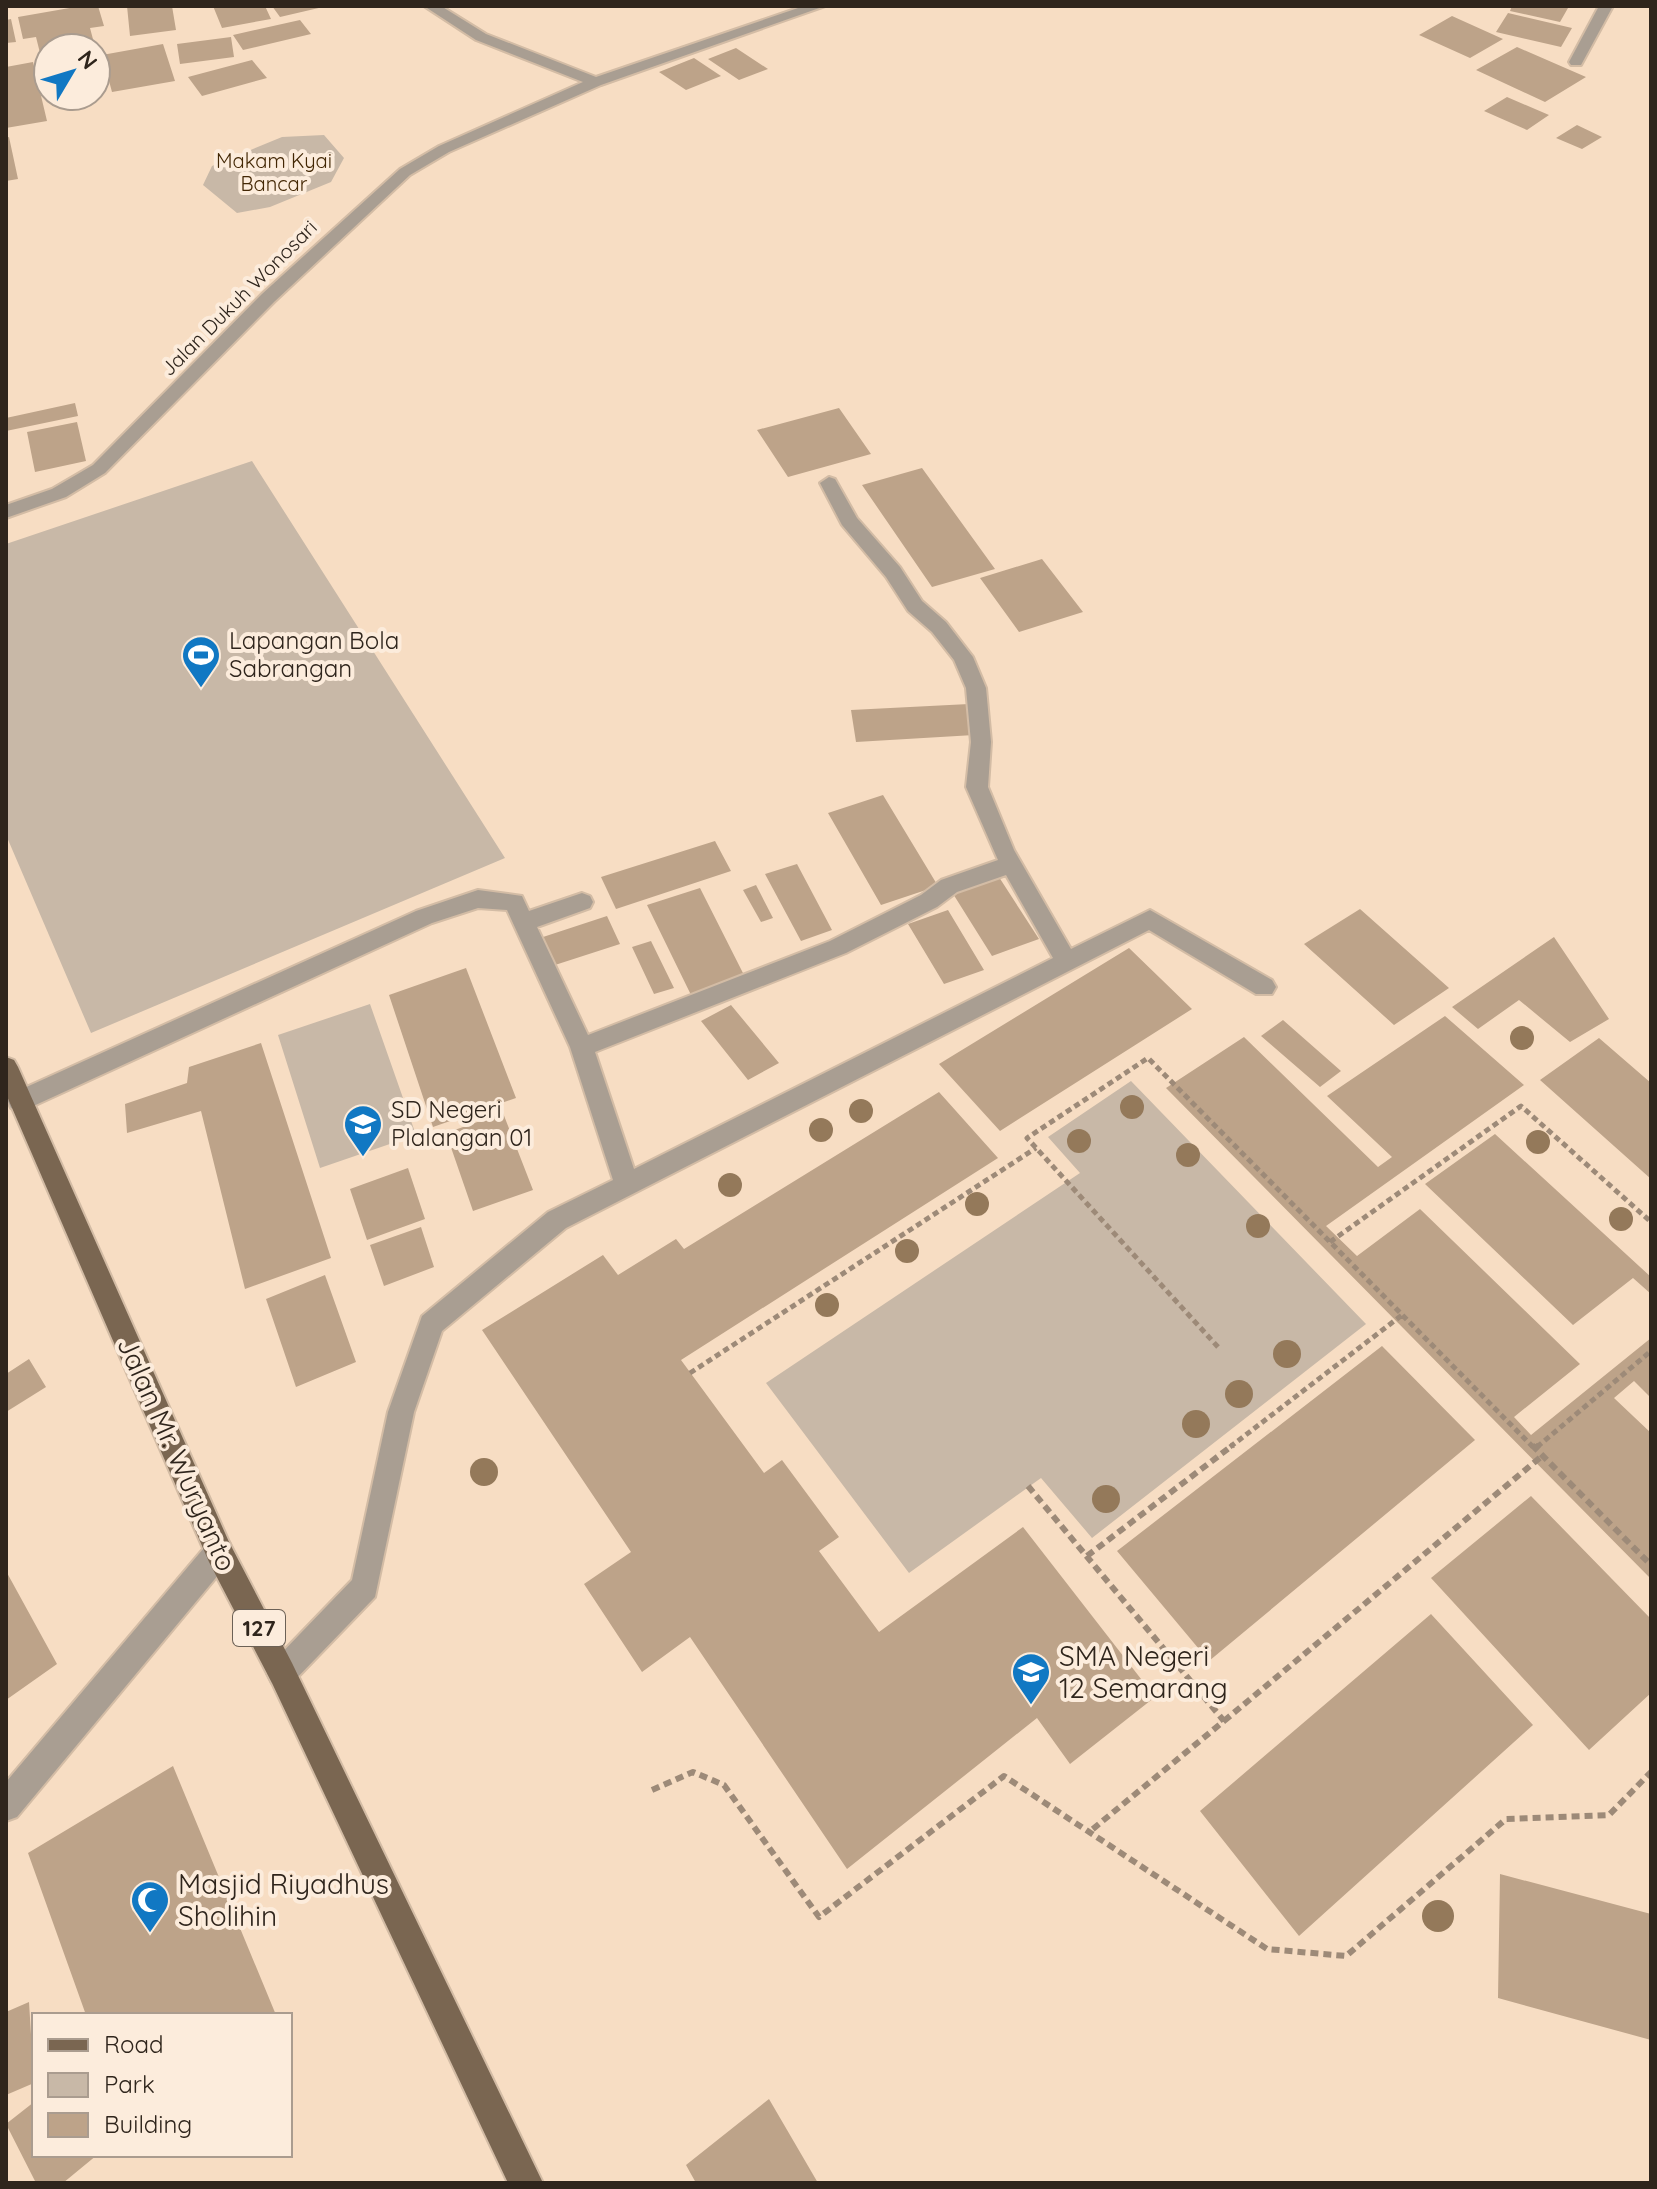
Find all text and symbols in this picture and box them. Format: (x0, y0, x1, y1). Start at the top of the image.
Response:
north arrow (32, 32, 112, 112)
text: N (72, 45, 104, 75)
park label: Makam Kyai Bancar (216, 148, 332, 196)
street label: Jalan Dukuh Wonosari (155, 214, 322, 381)
place label: Lapangan Bola Sabrangan (229, 625, 399, 683)
sports icon: Lapangan Bola Sabrangan (180, 634, 222, 689)
place label: SD Negeri Plalangan 01 (391, 1094, 532, 1152)
school or university icon: SD Negeri Plalangan 01 (342, 1103, 384, 1158)
street label: Jalan Mr. Wuryanto (110, 1331, 245, 1576)
road number: 127 (233, 1610, 285, 1646)
place label: SMA Negeri 12 Semarang (1059, 1638, 1228, 1705)
school or university icon: SMA Negeri 12 Semarang (1010, 1651, 1052, 1706)
place label: Masjid Riyadhus Sholihin (178, 1866, 389, 1933)
mosque icon: Masjid Riyadhus Sholihin (129, 1879, 171, 1934)
legend (32, 2013, 292, 2157)
text: Road (104, 2029, 164, 2059)
text: Park (104, 2069, 155, 2099)
text: Building (104, 2109, 192, 2139)

